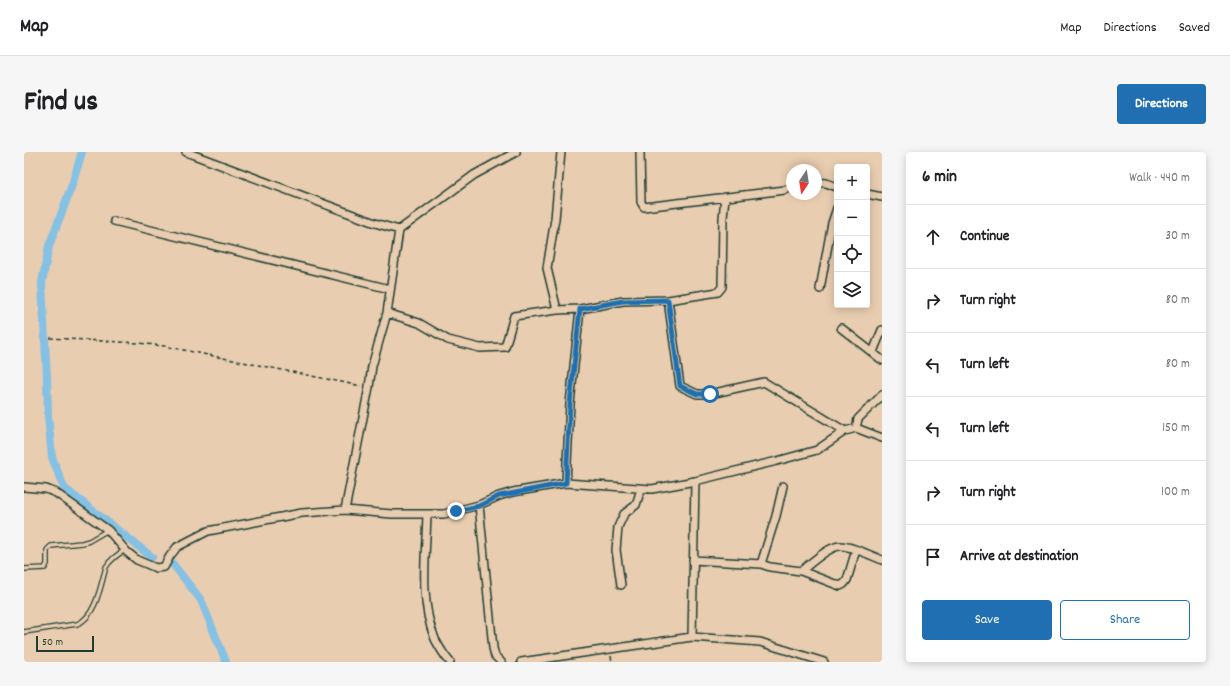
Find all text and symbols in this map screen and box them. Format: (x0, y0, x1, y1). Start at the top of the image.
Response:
text: Map (20, 14, 49, 41)
text: Map (1060, 18, 1082, 38)
text: Directions (1104, 18, 1157, 38)
text: Saved (1179, 18, 1210, 38)
text: Find us (24, 84, 98, 124)
button: Directions (1117, 84, 1206, 124)
north arrow (786, 164, 822, 200)
map controls (834, 164, 870, 308)
button: + (834, 164, 870, 200)
text: 6 min (922, 166, 957, 190)
text: Walk · 440 m (1129, 169, 1190, 188)
button: − (834, 200, 870, 236)
icon: ahead (922, 226, 944, 248)
text: Continue (960, 226, 1009, 248)
text: 30 m (1165, 227, 1190, 246)
button: locate (834, 236, 870, 272)
button: layers (834, 272, 870, 308)
icon: right (922, 290, 944, 312)
text: Turn right (960, 290, 1016, 312)
text: 80 m (1166, 291, 1190, 310)
icon: left (922, 354, 944, 376)
text: Turn left (960, 354, 1009, 376)
text: 80 m (1166, 355, 1190, 374)
route start (701, 385, 719, 403)
icon: left (922, 418, 944, 440)
text: Turn left (960, 418, 1009, 440)
text: 150 m (1162, 419, 1190, 438)
icon: right (922, 482, 944, 504)
text: Turn right (960, 482, 1016, 504)
text: 100 m (1161, 483, 1190, 502)
route end (447, 502, 465, 520)
icon: arrive (922, 546, 944, 568)
text: Arrive at destination (960, 546, 1078, 568)
button: Save (922, 600, 1052, 640)
button: Share (1060, 600, 1190, 640)
scale bar (36, 634, 94, 653)
text: 50 m (42, 635, 63, 651)

